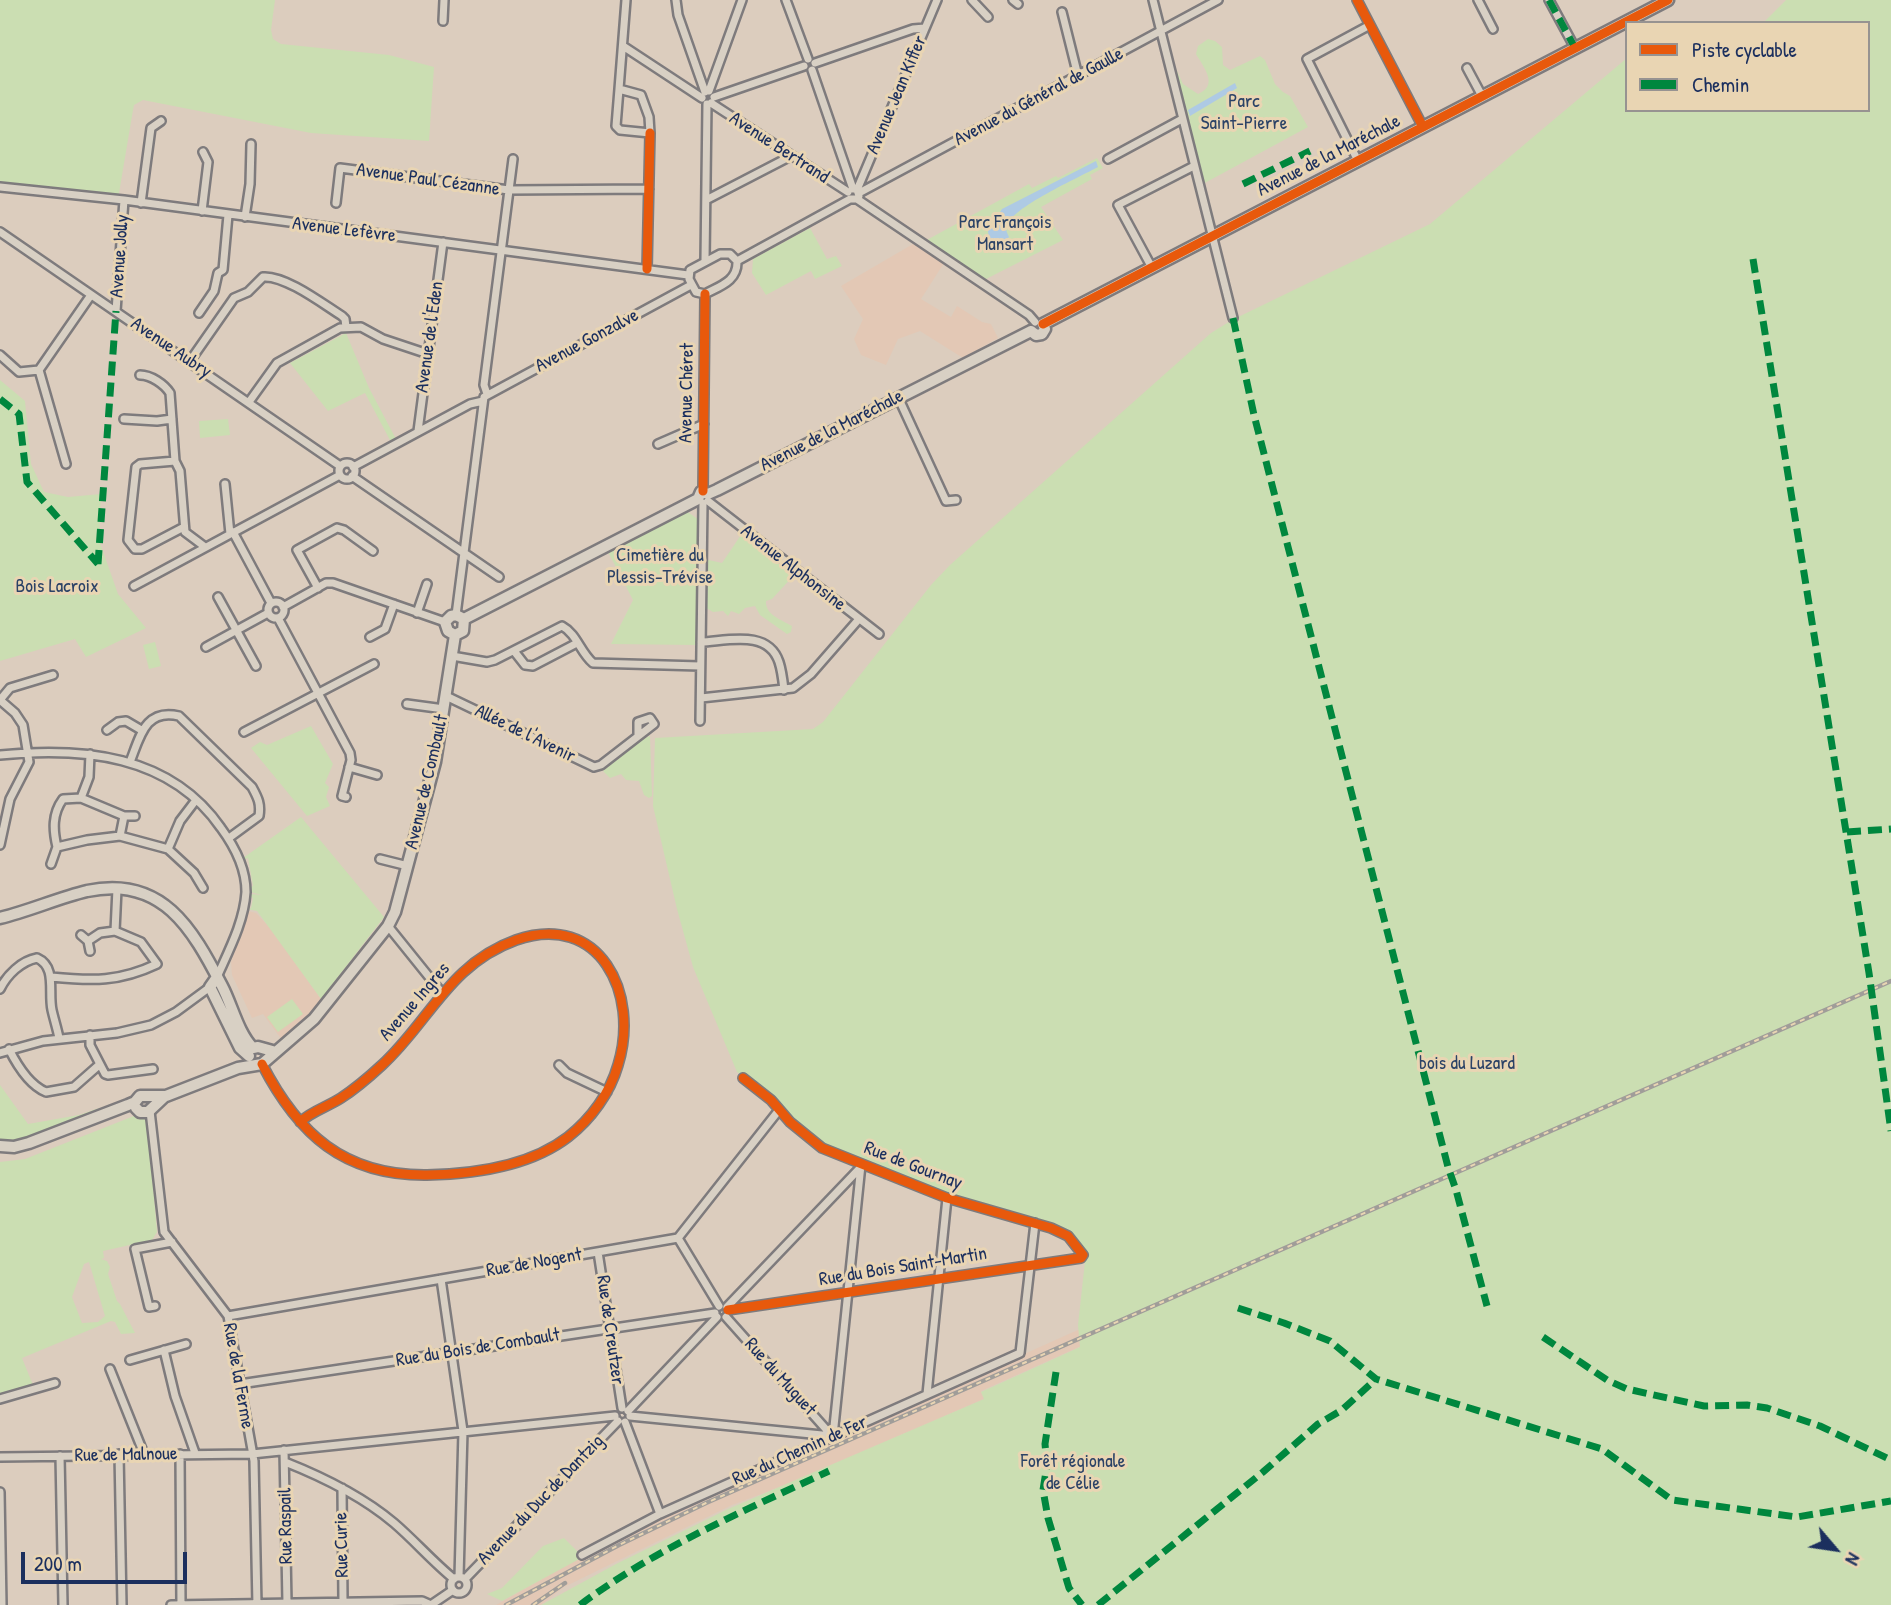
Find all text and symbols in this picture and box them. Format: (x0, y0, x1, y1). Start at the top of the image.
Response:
legend (1625, 21, 1870, 112)
street label: Avenue Jean Kiffer (862, 32, 932, 158)
text: Piste cyclable (1692, 35, 1797, 64)
street label: Avenue du Général de Gaulle (951, 43, 1127, 151)
text: Chemin (1692, 70, 1749, 99)
park label: Parc Saint-Pierre (1201, 91, 1287, 135)
street label: Avenue Bertrand (725, 107, 833, 189)
street label: Avenue de la Maréchale (1254, 110, 1404, 202)
street label: Avenue Paul Cézanne (355, 159, 501, 201)
street label: Avenue Lefèvre (291, 212, 397, 248)
park label: Parc François Mansart (959, 212, 1051, 256)
street label: Avenue Jolly (106, 214, 134, 298)
street label: Avenue de l'Eden (411, 280, 449, 394)
street label: Avenue Gonzalve (531, 304, 643, 378)
street label: Avenue Aubry (126, 313, 216, 383)
street label: Avenue Chéret (675, 343, 699, 443)
street label: Avenue de la Maréchale (757, 385, 907, 477)
street label: Avenue Alphonsine (736, 520, 850, 616)
park label: Cimetière du Plessis-Trévise (607, 545, 713, 589)
park label: Bois Lacroix (16, 576, 98, 598)
street label: Allée de l'Avenir (471, 700, 579, 768)
street label: Avenue de Combault (400, 713, 454, 851)
street label: Avenue Ingres (375, 958, 455, 1046)
park label: bois du Luzard (1419, 1053, 1515, 1075)
street label: Rue de Gournay (861, 1137, 965, 1195)
street label: Rue du Bois Saint-Martin (818, 1242, 988, 1292)
street label: Rue de Nogent (485, 1243, 583, 1283)
street label: Rue de Creutzer (591, 1274, 629, 1386)
street label: Rue de la Ferme (217, 1321, 259, 1431)
street label: Rue du Bois de Combault (394, 1324, 562, 1372)
street label: Rue du Muguet (739, 1333, 821, 1421)
street label: Rue du Chemin de Fer (729, 1411, 871, 1491)
street label: Avenue du Duc de Dantzig (473, 1430, 609, 1570)
street label: Rue de Malnoue (74, 1443, 178, 1467)
park label: Forêt régionale de Célie (1021, 1451, 1125, 1495)
street label: Rue Raspail (274, 1488, 298, 1564)
street label: Rue Curie (330, 1512, 354, 1578)
north arrow (1800, 1514, 1870, 1584)
scale bar (24, 1538, 191, 1582)
text: N (1840, 1548, 1867, 1570)
text: 200 m (34, 1549, 82, 1578)

